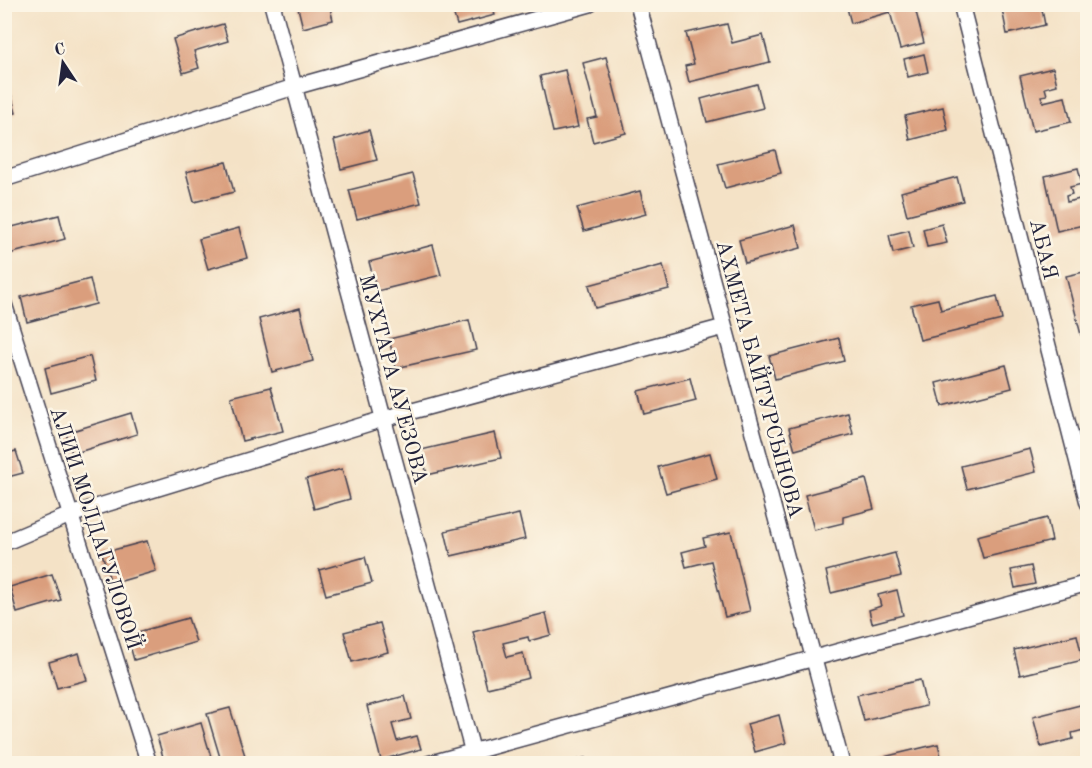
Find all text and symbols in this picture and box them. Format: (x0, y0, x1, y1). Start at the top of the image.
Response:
north arrow (33, 33, 93, 93)
text: С (53, 41, 67, 59)
street label: АБАЯ (1025, 217, 1060, 282)
street label: АХМЕТА БАЙТУРСЫНОВА (711, 237, 811, 521)
street label: МУХТАРА АУЕЗОВА (354, 272, 431, 487)
street label: АЛИИ МОЛДАГУЛОВОЙ (45, 403, 149, 653)

